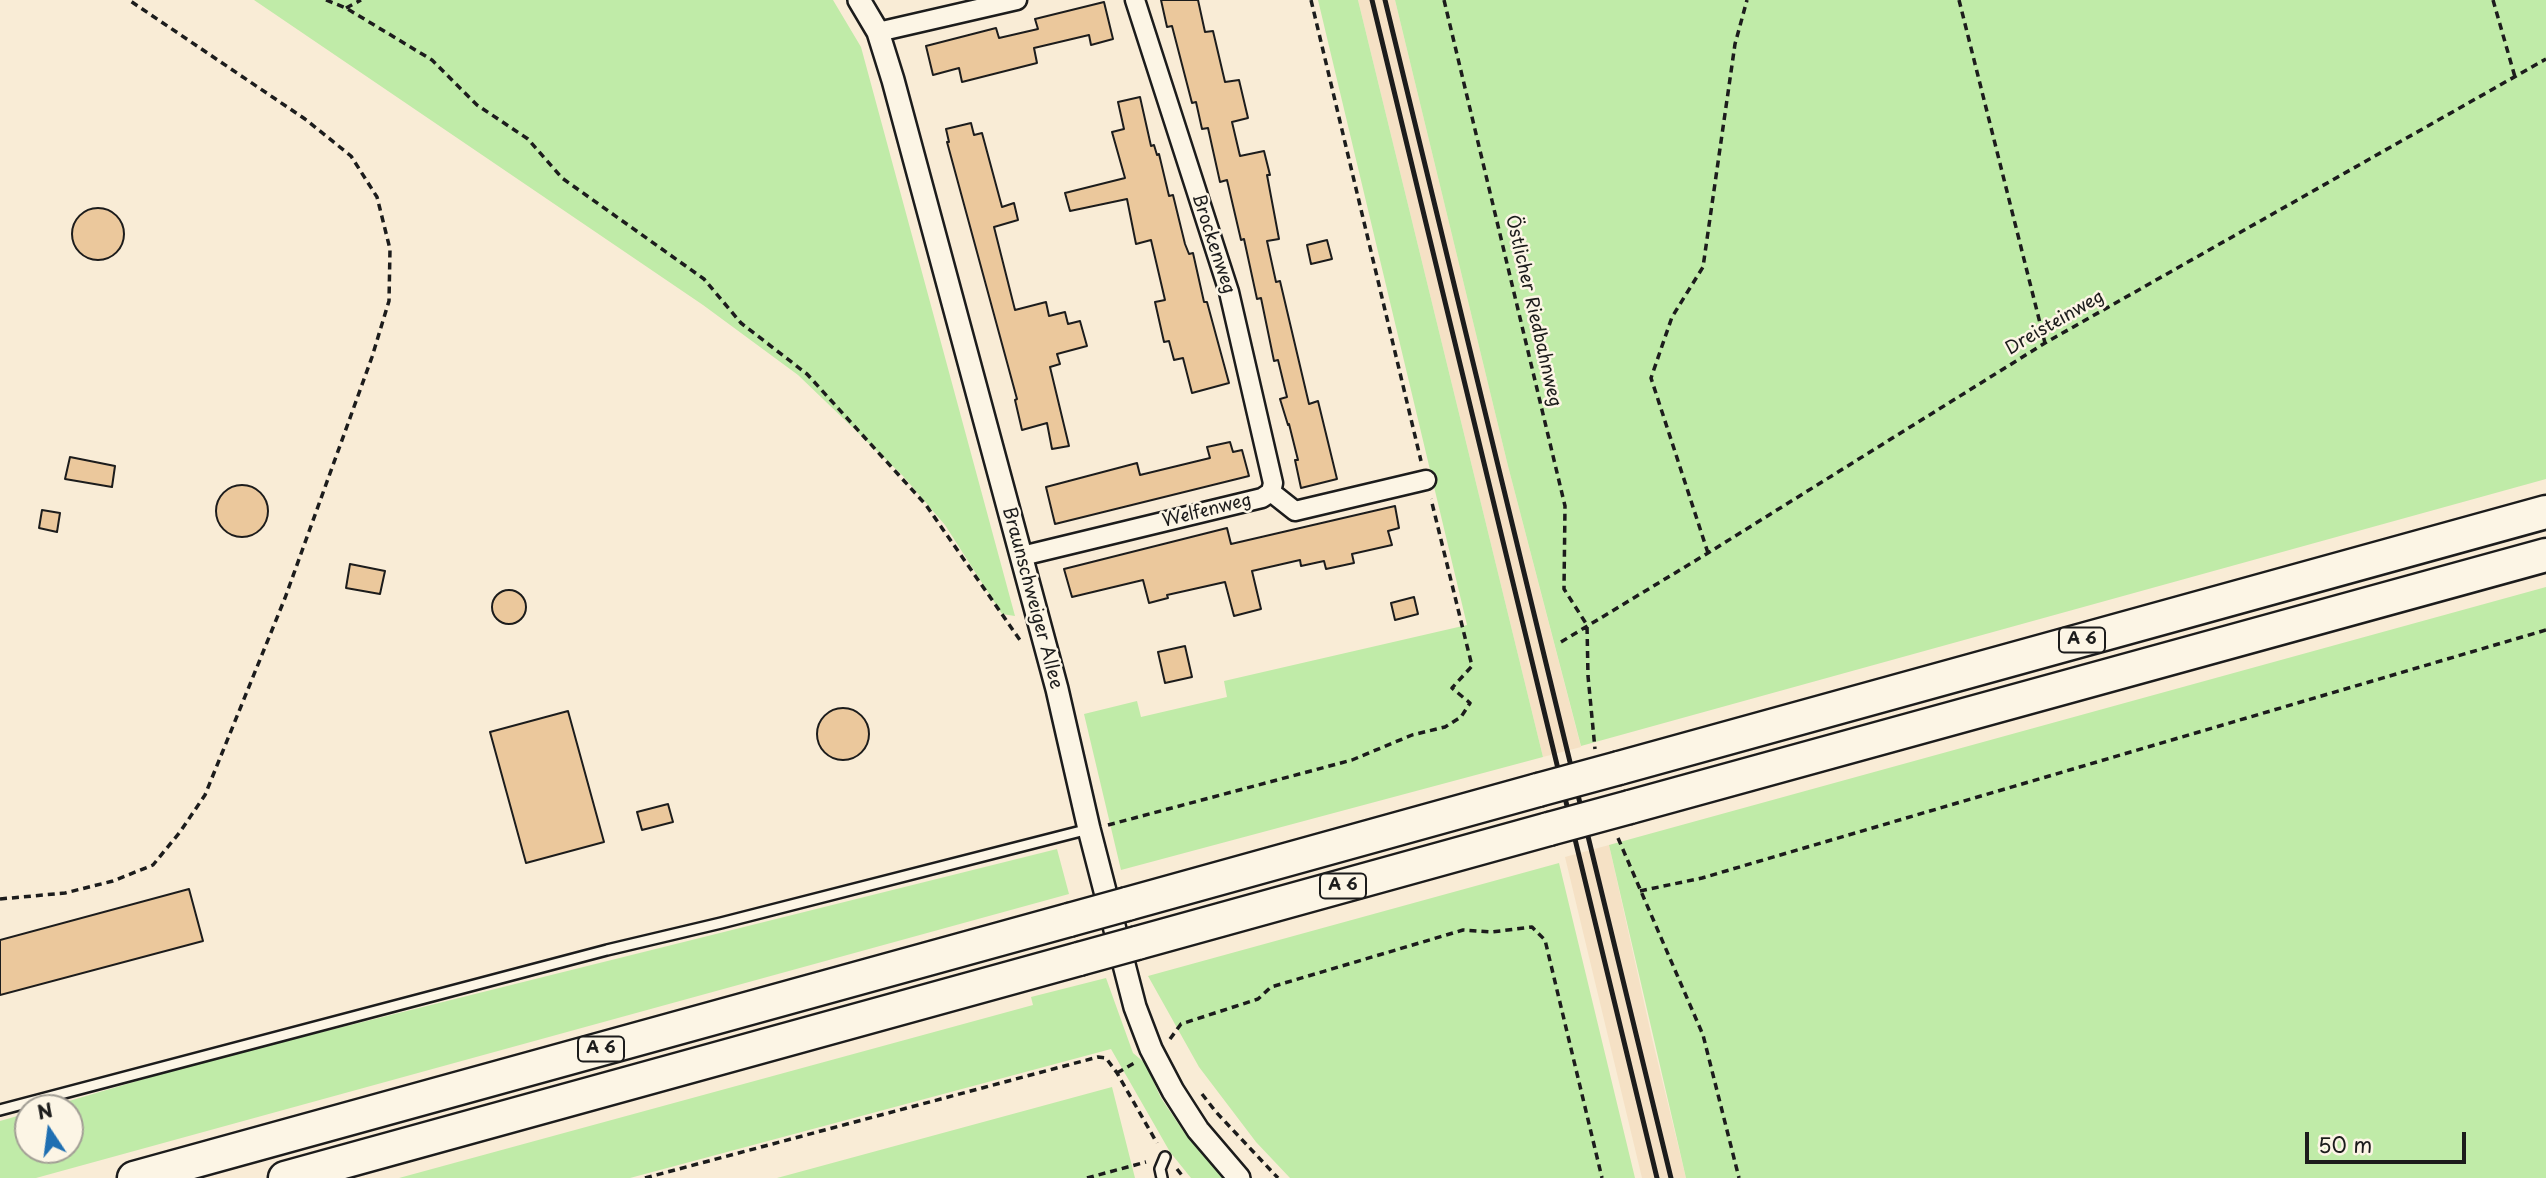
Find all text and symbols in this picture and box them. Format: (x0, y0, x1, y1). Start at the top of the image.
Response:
street label: Brockenweg (1187, 191, 1239, 297)
street label: Östlicher Riedbahnweg (1500, 213, 1566, 409)
street label: Dreisteinweg (2002, 286, 2108, 360)
street label: Welfenweg (1160, 489, 1254, 533)
street label: Braunschweiger Allee (997, 505, 1067, 691)
road number: A 6 (2059, 628, 2105, 652)
road number: A 6 (1320, 874, 1366, 898)
road number: A 6 (578, 1036, 624, 1062)
north arrow (14, 1094, 84, 1164)
text: N (34, 1095, 55, 1126)
scale bar (2308, 1118, 2469, 1162)
text: 50 m (2318, 1128, 2372, 1160)

